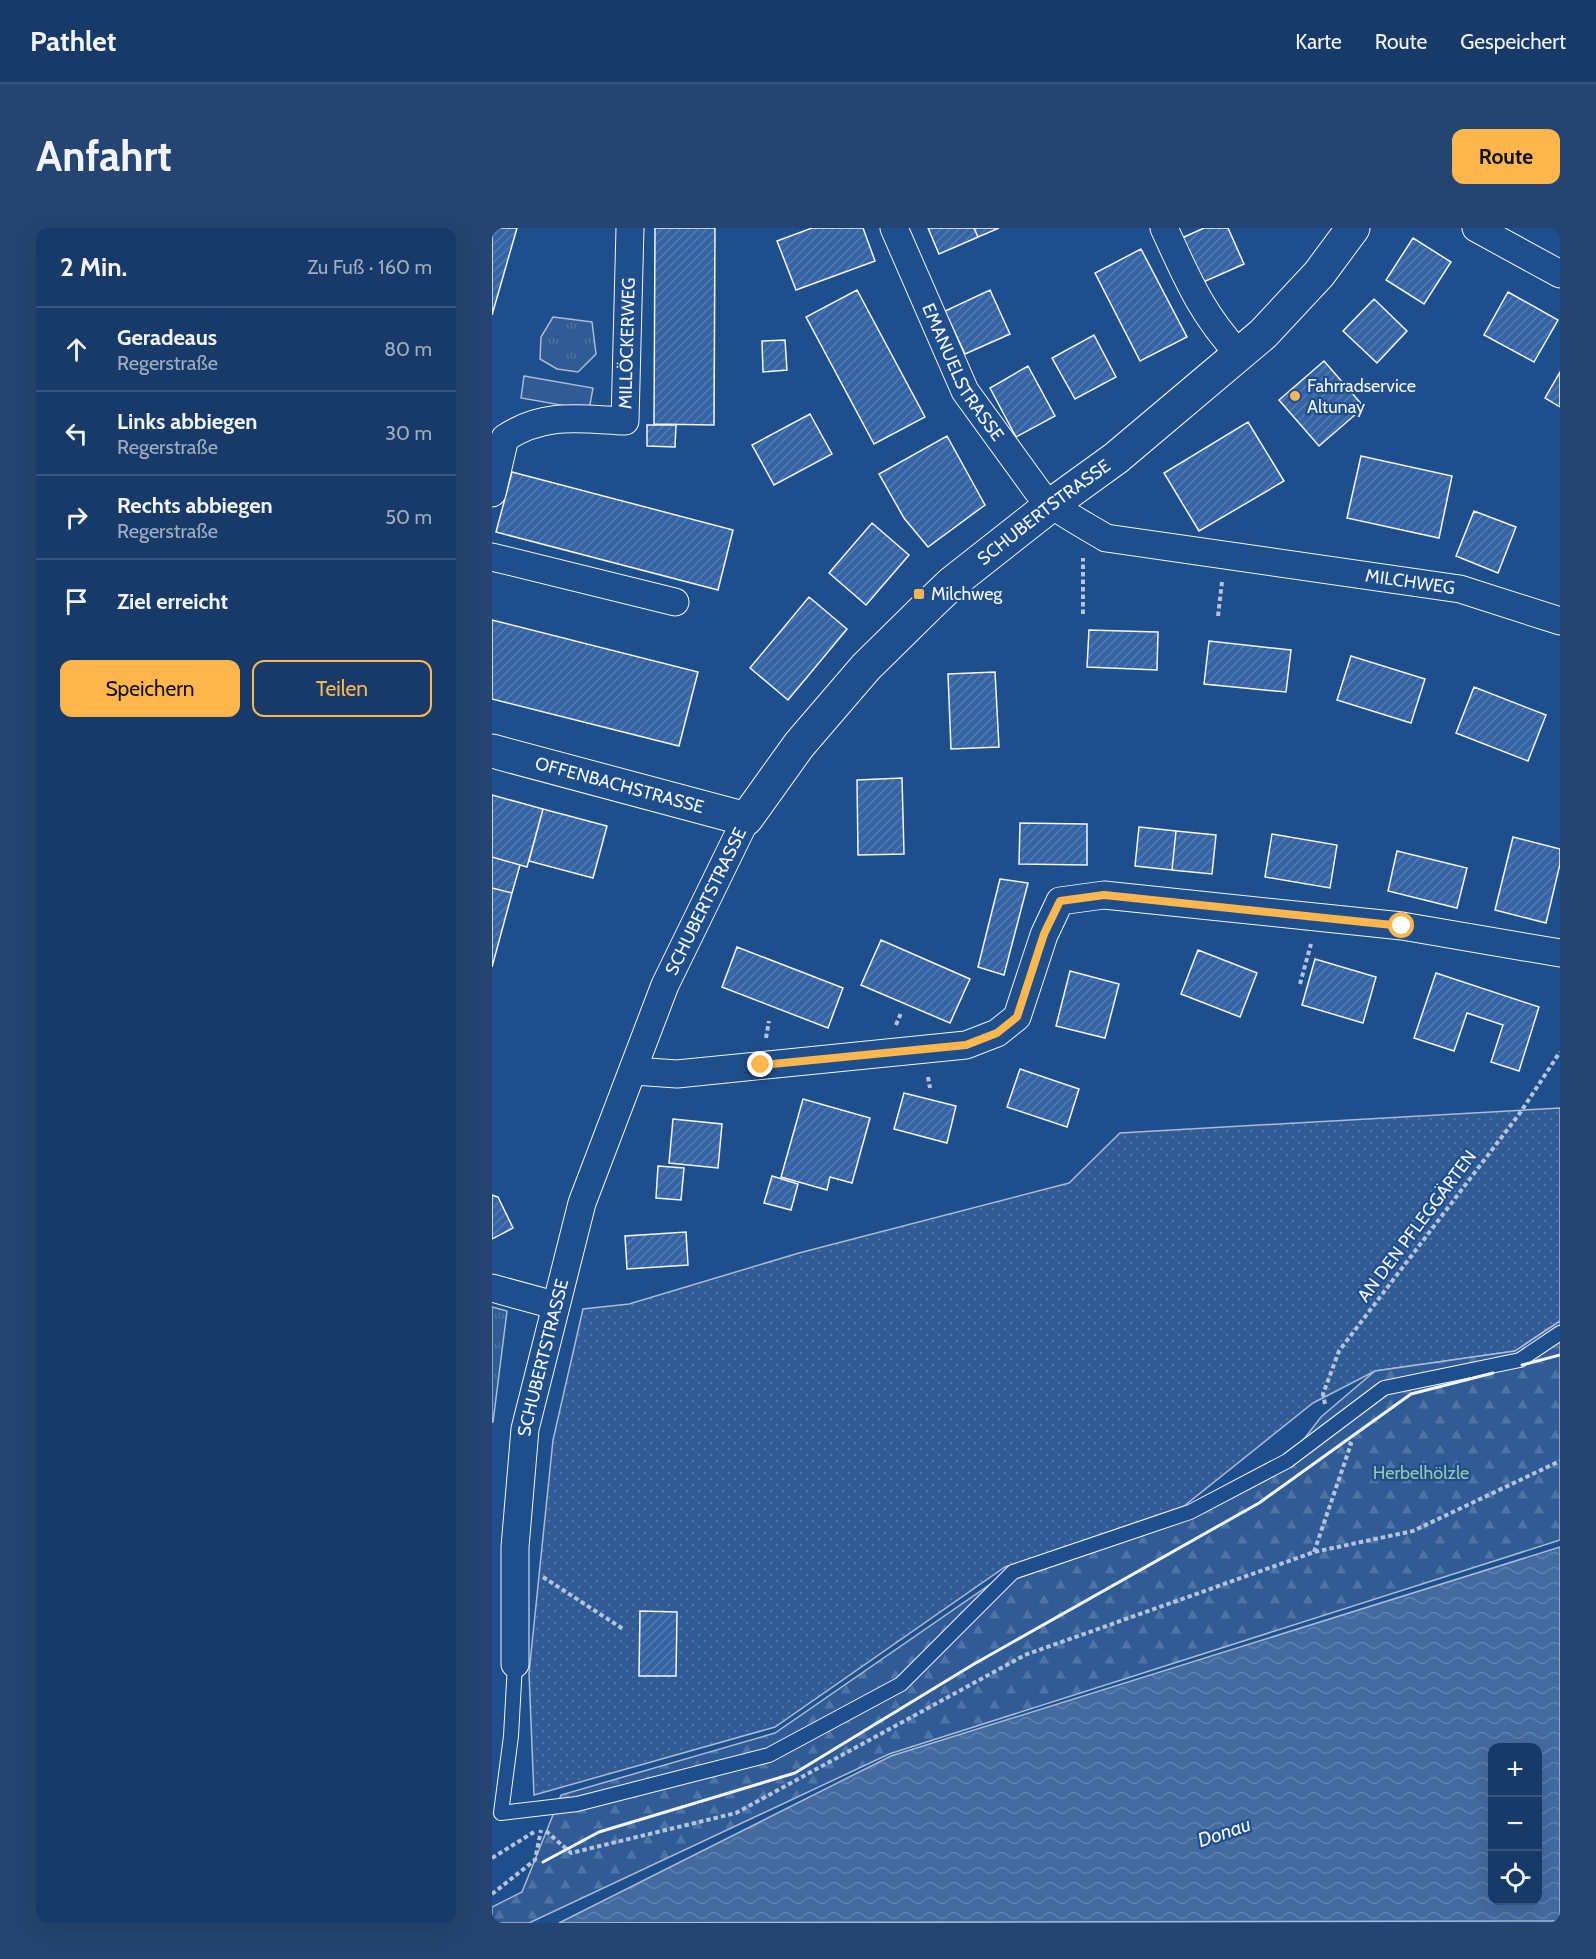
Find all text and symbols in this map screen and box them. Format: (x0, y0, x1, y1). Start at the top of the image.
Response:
text: Pathlet (30, 24, 116, 58)
text: Karte (1295, 29, 1342, 54)
text: Route (1375, 29, 1427, 54)
text: Gespeichert (1460, 29, 1566, 54)
button: Route (1452, 129, 1560, 184)
text: Anfahrt (36, 130, 172, 182)
text: 2 Min. (60, 251, 127, 283)
text: Zu Fuß · 160 m (307, 255, 432, 279)
street label: MILLÖCKERWEG (614, 277, 640, 409)
street label: EMANUELSTRASSE (917, 300, 1009, 445)
text: Geradeaus (117, 324, 217, 351)
icon: ahead (60, 333, 93, 366)
text: 80 m (384, 337, 432, 361)
text: Regerstraße (117, 351, 218, 375)
place label: Fahrradservice Altunay (1307, 375, 1416, 418)
marker: Fahrradservice Altunay (1288, 389, 1302, 403)
text: Links abbiegen (117, 408, 257, 435)
icon: left (60, 417, 93, 450)
text: 30 m (385, 421, 432, 445)
text: Regerstraße (117, 435, 218, 459)
street label: SCHUBERTSTRASSE (973, 455, 1115, 570)
text: Rechts abbiegen (117, 492, 273, 519)
icon: right (60, 501, 93, 534)
text: 50 m (385, 505, 432, 529)
text: Regerstraße (117, 519, 218, 543)
street label: MILCHWEG (1364, 564, 1456, 599)
place label: Milchweg (931, 583, 1003, 605)
icon: arrive (60, 585, 93, 618)
marker: Milchweg (912, 587, 926, 601)
text: Ziel erreicht (117, 588, 228, 615)
button: Speichern (60, 660, 240, 717)
button: Teilen (252, 660, 432, 717)
street label: OFFENBACHSTRASSE (533, 752, 706, 818)
street label: SCHUBERTSTRASSE (661, 824, 751, 979)
route start (1388, 912, 1414, 938)
route end (747, 1051, 773, 1077)
street label: AN DEN PFLEGGÄRTEN (1353, 1146, 1481, 1306)
street label: SCHUBERTSTRASSE (513, 1277, 573, 1437)
park label: Herbelhölzle (1373, 1462, 1469, 1484)
map controls (1488, 1743, 1542, 1905)
button: + (1488, 1743, 1542, 1797)
button: − (1488, 1797, 1542, 1851)
water label: Donau (1194, 1812, 1254, 1852)
button: locate (1488, 1851, 1542, 1905)

